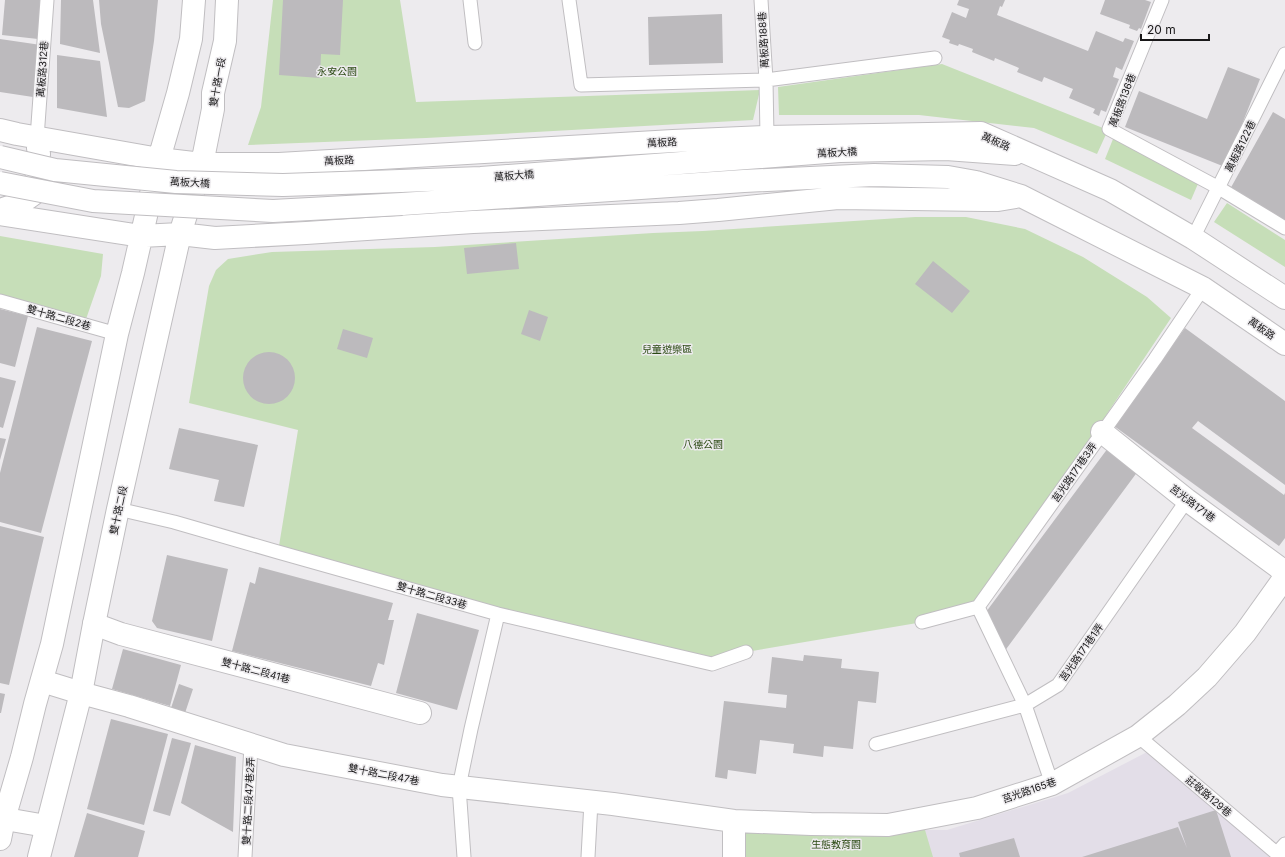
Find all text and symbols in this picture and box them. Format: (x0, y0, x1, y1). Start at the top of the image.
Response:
street label: 萬板路188巷 (756, 11, 770, 69)
scale bar (1141, 16, 1209, 42)
text: 20 m (1147, 22, 1176, 37)
street label: 萬板路312巷 (34, 40, 50, 98)
street label: 雙十路一段 (207, 56, 227, 108)
park label: 永安公園 (317, 65, 357, 77)
street label: 萬板路136巷 (1106, 71, 1138, 129)
street label: 萬板路122巷 (1222, 118, 1258, 174)
street label: 萬板路 (980, 130, 1012, 152)
street label: 萬板路 (647, 135, 677, 149)
street label: 萬板大橋 (817, 145, 857, 159)
street label: 萬板路 (324, 153, 354, 167)
street label: 萬板大橋 (494, 168, 534, 182)
street label: 萬板大橋 (170, 175, 210, 189)
street label: 雙十路二段2巷 (26, 302, 92, 332)
street label: 萬板路 (1246, 314, 1278, 342)
park label: 兒童遊樂區 (642, 343, 692, 355)
park label: 八德公園 (683, 438, 723, 450)
street label: 莒光路171巷3弄 (1049, 440, 1099, 504)
street label: 莒光路171巷 (1168, 482, 1218, 524)
street label: 雙十路二段 (107, 484, 129, 536)
street label: 雙十路二段33巷 (396, 579, 468, 611)
street label: 莒光路171巷1弄 (1057, 621, 1105, 683)
street label: 雙十路二段41巷 (220, 655, 292, 685)
street label: 雙十路二段47巷2弄 (240, 757, 256, 845)
street label: 雙十路二段47巷 (347, 761, 421, 787)
street label: 莊敬路129巷 (1184, 773, 1234, 819)
street label: 莒光路165巷 (1000, 775, 1058, 805)
park label: 生態教育園 (811, 838, 861, 850)

